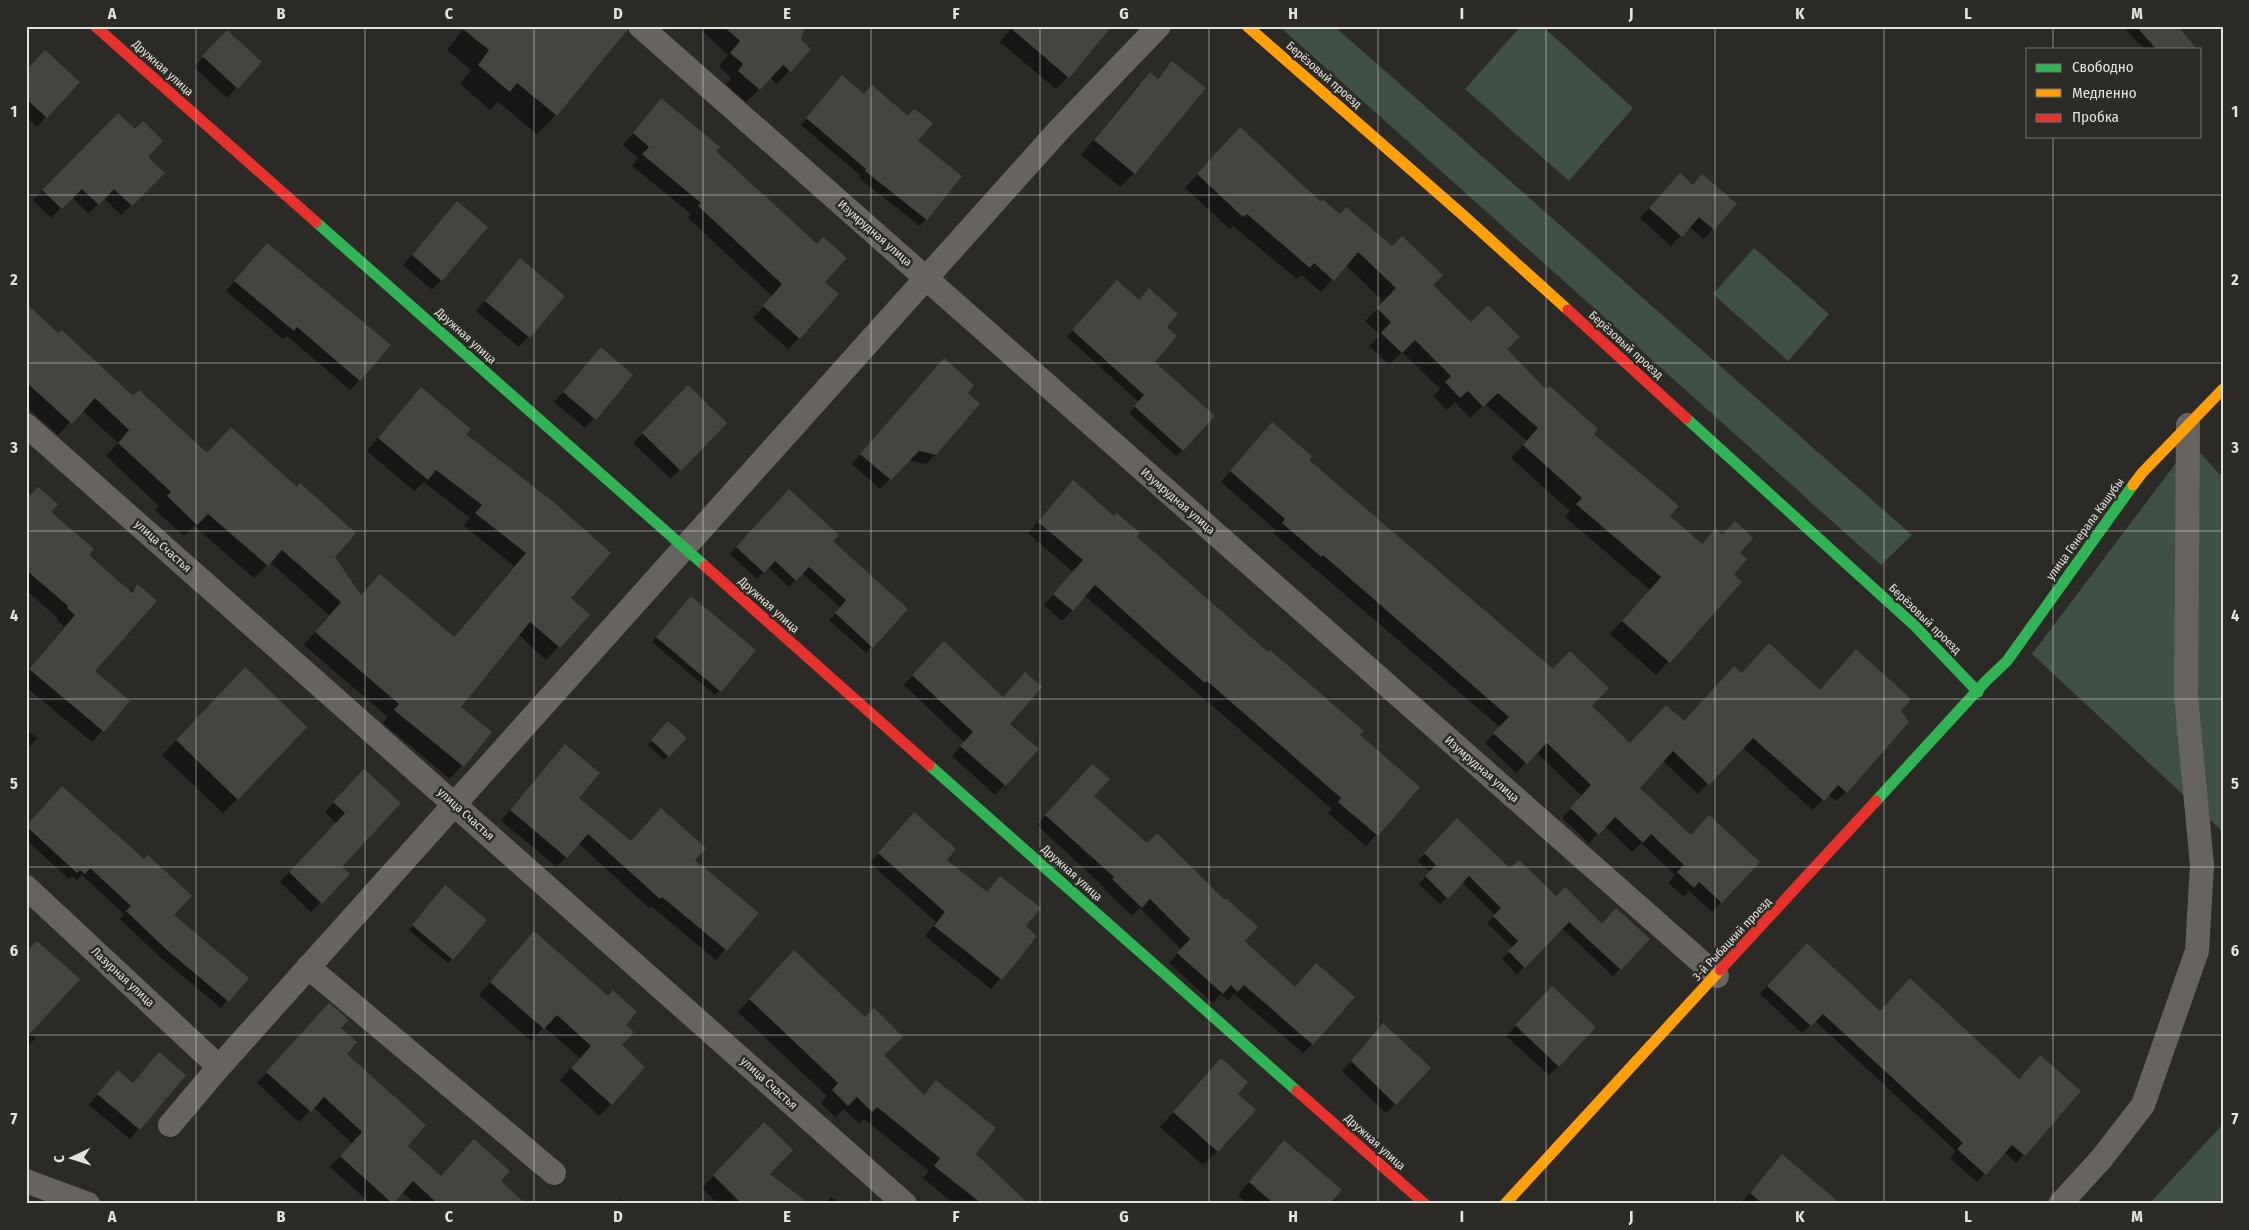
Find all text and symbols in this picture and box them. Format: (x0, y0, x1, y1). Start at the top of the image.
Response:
text: A (107, 4, 117, 23)
text: B (277, 4, 286, 23)
text: C (445, 4, 454, 23)
text: D (613, 4, 623, 23)
text: E (783, 4, 791, 23)
text: F (952, 4, 960, 23)
text: G (1119, 4, 1129, 23)
text: H (1288, 4, 1298, 23)
text: I (1460, 4, 1464, 23)
text: J (1628, 4, 1633, 23)
text: K (1795, 4, 1805, 23)
text: L (1964, 4, 1972, 23)
text: M (2131, 4, 2143, 23)
street label: Дружная улица (129, 36, 196, 99)
street label: Берёзовый проезд (1284, 39, 1364, 111)
legend (2026, 48, 2202, 138)
text: Свободно (2072, 58, 2134, 76)
text: Медленно (2072, 84, 2137, 102)
text: 1 (11, 102, 17, 121)
text: 1 (2232, 102, 2238, 121)
text: Пробка (2072, 108, 2119, 126)
street label: Изумрудная улица (835, 197, 915, 269)
text: 2 (9, 270, 18, 289)
text: 2 (2230, 270, 2239, 289)
street label: Дружная улица (432, 304, 499, 367)
street label: Берёзовый проезд (1586, 308, 1666, 382)
text: 3 (9, 438, 18, 457)
text: 3 (2230, 438, 2239, 457)
street label: Изумрудная улица (1138, 465, 1218, 537)
street label: улица Генерала Кашубы (2043, 475, 2127, 583)
street label: улица Счастья (132, 517, 194, 575)
street label: Дружная улица (735, 573, 802, 636)
street label: Берёзовый проезд (1886, 581, 1964, 657)
text: 4 (10, 606, 18, 625)
text: 4 (2231, 606, 2239, 625)
street label: Изумрудная улица (1442, 733, 1522, 805)
text: 5 (10, 774, 18, 793)
text: 5 (2231, 774, 2239, 793)
street label: улица Счастья (435, 785, 497, 843)
street label: Дружная улица (1038, 841, 1105, 904)
street label: 3-й Рыбацкий проезд (1690, 894, 1774, 984)
text: 6 (10, 941, 18, 960)
text: 6 (2231, 941, 2239, 960)
street label: Лазурная улица (89, 944, 157, 1010)
street label: улица Счастья (738, 1054, 800, 1112)
text: 7 (11, 1109, 18, 1128)
text: 7 (2232, 1109, 2239, 1128)
street label: Дружная улица (1341, 1110, 1408, 1173)
north arrow (48, 1132, 98, 1182)
text: С (51, 1154, 68, 1163)
text: A (107, 1207, 117, 1226)
text: B (277, 1207, 286, 1226)
text: C (445, 1207, 454, 1226)
text: D (613, 1207, 623, 1226)
text: E (783, 1207, 791, 1226)
text: F (952, 1207, 960, 1226)
text: G (1119, 1207, 1129, 1226)
text: H (1288, 1207, 1298, 1226)
text: I (1460, 1207, 1464, 1226)
text: J (1628, 1207, 1633, 1226)
text: K (1795, 1207, 1805, 1226)
text: L (1964, 1207, 1972, 1226)
text: M (2131, 1207, 2143, 1226)

